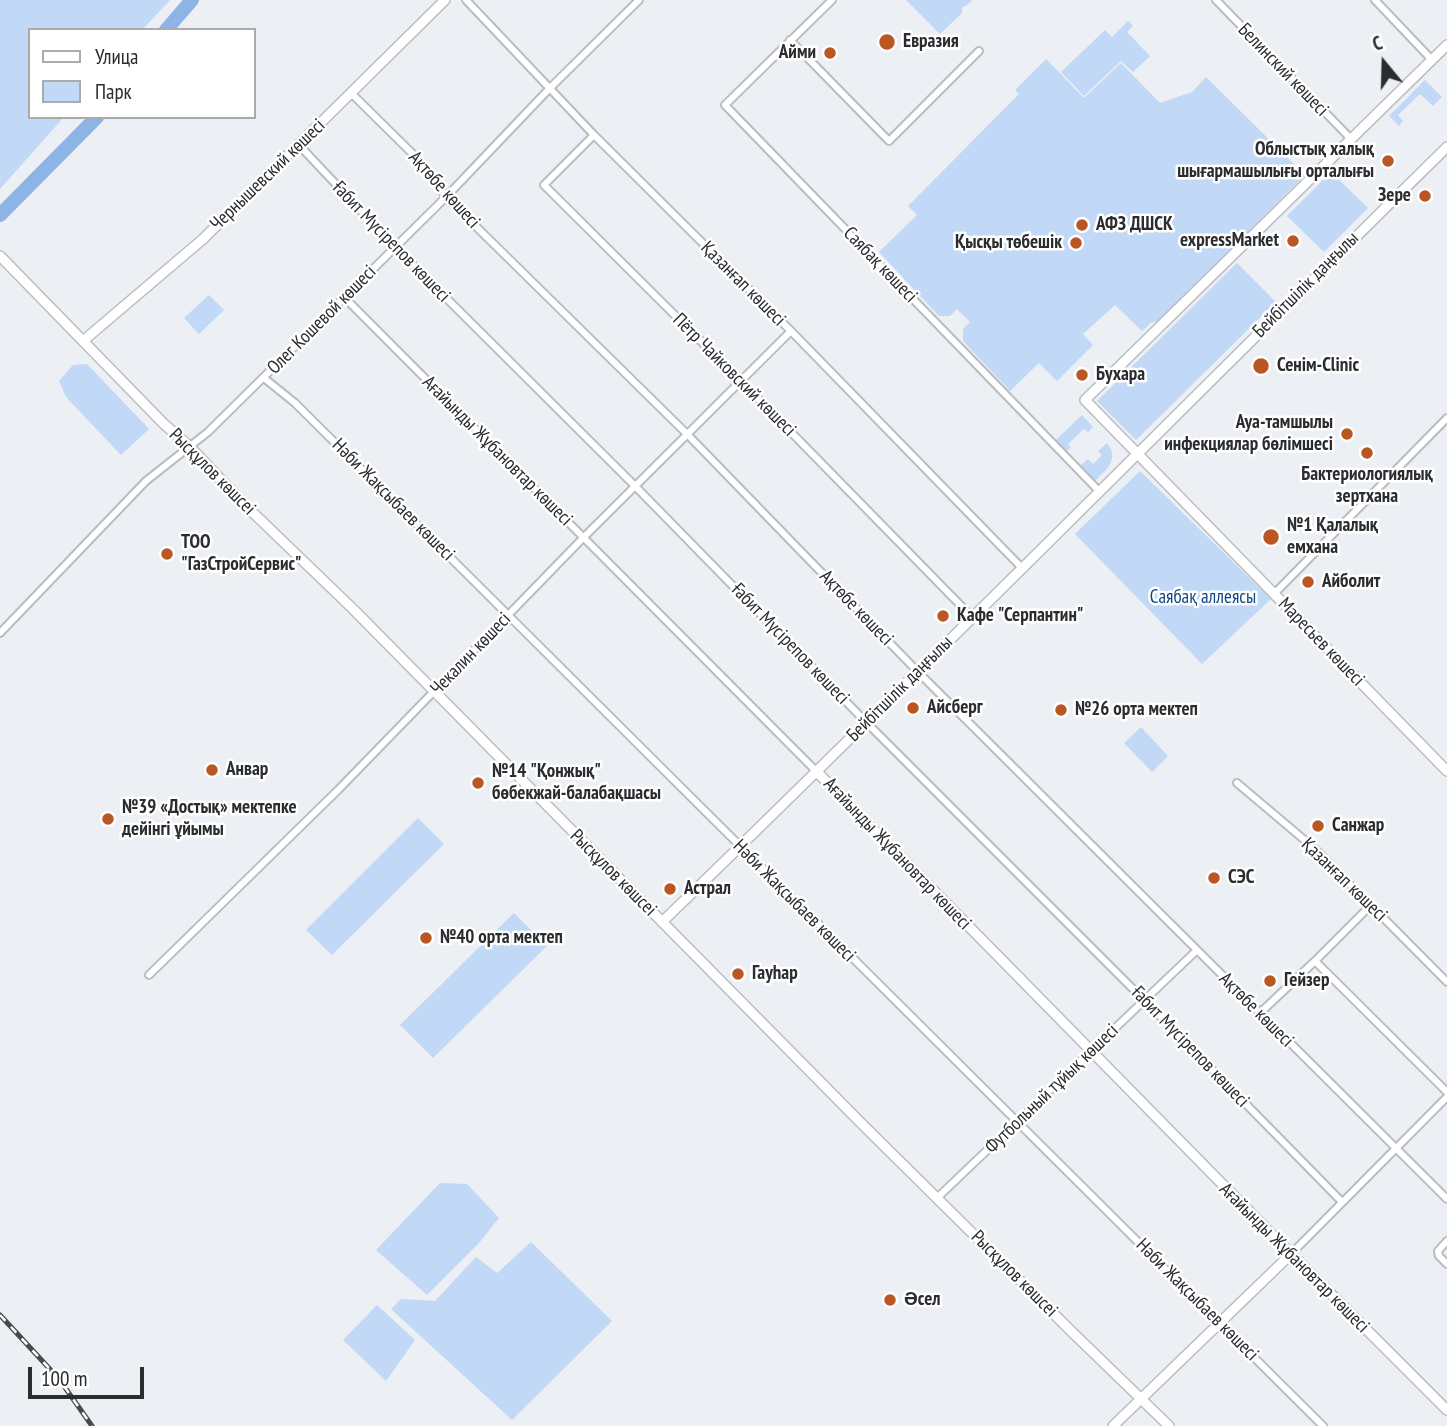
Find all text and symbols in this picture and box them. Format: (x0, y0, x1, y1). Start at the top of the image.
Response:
street label: Белинский көшесі (1233, 19, 1333, 121)
legend (28, 28, 256, 119)
north arrow (1349, 28, 1419, 98)
text: С (1369, 30, 1385, 56)
place label: Евразия (903, 31, 959, 53)
marker: Евразия (877, 32, 897, 52)
place label: Айми (779, 42, 816, 64)
text: Улица (95, 43, 138, 70)
marker: Айми (822, 45, 838, 61)
text: Парк (95, 78, 132, 105)
street label: Чернышевский көшесі (206, 114, 330, 236)
place label: Облыстық халық шығармашылығы орталығы (1177, 139, 1374, 183)
street label: Ақтөбе көшесі (403, 147, 485, 233)
marker: Облыстық халық шығармашылығы орталығы (1380, 153, 1396, 169)
street label: Ғабит Мүсірепов көшесі (327, 177, 455, 307)
place label: Зере (1378, 185, 1411, 207)
marker: Зере (1417, 188, 1433, 204)
place label: АФЗ ДШСК (1096, 214, 1173, 236)
marker: АФЗ ДШСК (1074, 217, 1090, 233)
street label: Саябақ көшесі (838, 222, 922, 308)
street label: Бейбітшілік даңғылы (1248, 227, 1364, 343)
place label: expressMarket (1180, 230, 1279, 252)
place label: Қысқы төбешік (955, 232, 1062, 254)
marker: expressMarket (1285, 233, 1301, 249)
marker: Қысқы төбешік (1068, 235, 1084, 251)
street label: Қазанғап көшесі (696, 237, 790, 331)
street label: Олег Кошевой көшесі (263, 261, 381, 379)
street label: Пётр Чайковский көшесі (668, 309, 800, 441)
place label: Сенім-Clinic (1277, 355, 1359, 377)
marker: Сенім-Clinic (1251, 356, 1271, 376)
place label: Бухара (1096, 364, 1145, 386)
marker: Бухара (1074, 367, 1090, 383)
street label: Ағайынды Жұбановтар көшесі (417, 371, 577, 531)
place label: Ауа-тамшылы инфекциялар бөлімшесі (1164, 412, 1333, 456)
street label: Рысқұлов көшсеі (164, 424, 260, 520)
marker: Ауа-тамшылы инфекциялар бөлімшесі (1339, 426, 1355, 442)
street label: Нәби Жақсыбаев көшесі (327, 434, 459, 566)
marker: Бактериологиялық зертхана (1359, 445, 1375, 461)
place label: Бактериологиялық зертхана (1301, 464, 1433, 508)
place label: №1 Қалалық емхана (1287, 515, 1378, 559)
marker: №1 Қалалық емхана (1261, 527, 1281, 547)
place label: ТОО "ГазСтройСервис" (181, 532, 301, 576)
marker: ТОО "ГазСтройСервис" (159, 546, 175, 562)
street label: Ақтөбе көшесі (814, 565, 898, 651)
place label: Айболит (1322, 571, 1380, 593)
marker: Айболит (1300, 574, 1316, 590)
street label: Ғабит Мүсірепов көшесі (726, 579, 854, 709)
park label: Саябақ аллеясы (1150, 587, 1256, 609)
street label: Маресьев көшесі (1273, 593, 1369, 691)
place label: Кафе "Серпантин" (957, 605, 1084, 627)
street label: Чекалин көшесі (426, 608, 516, 700)
marker: Кафе "Серпантин" (935, 608, 951, 624)
street label: Бейбітшілік даңғылы (842, 631, 958, 747)
place label: Айсберг (927, 697, 983, 719)
place label: №26 орта мектеп (1075, 699, 1198, 721)
marker: Айсберг (905, 700, 921, 716)
marker: №26 орта мектеп (1053, 702, 1069, 718)
place label: Анвар (226, 759, 268, 781)
place label: №14 "Қонжық" бөбекжай-балабақшасы (492, 761, 661, 805)
marker: Анвар (204, 762, 220, 778)
street label: Ағайынды Жұбановтар көшесі (818, 773, 976, 935)
marker: №14 "Қонжық" бөбекжай-балабақшасы (470, 775, 486, 791)
place label: №39 «Достық» мектепке дейінгі ұйымы (122, 797, 297, 841)
marker: №39 «Достық» мектепке дейінгі ұйымы (100, 811, 116, 827)
place label: Санжар (1332, 815, 1384, 837)
marker: Санжар (1310, 818, 1326, 834)
street label: Рысқұлов көшсеі (565, 825, 661, 921)
street label: Қазанғап көшесі (1296, 833, 1392, 927)
street label: Нәби Жақсыбаев көшесі (728, 835, 860, 967)
place label: СЭС (1228, 867, 1254, 889)
marker: СЭС (1206, 870, 1222, 886)
place label: Астрал (684, 878, 731, 900)
marker: Астрал (662, 881, 678, 897)
place label: №40 орта мектеп (440, 927, 563, 949)
marker: №40 орта мектеп (418, 930, 434, 946)
place label: Гауhар (752, 963, 798, 985)
marker: Гауhар (730, 966, 746, 982)
street label: Ақтөбе көшесі (1214, 968, 1298, 1052)
place label: Гейзер (1284, 970, 1329, 992)
marker: Гейзер (1262, 973, 1278, 989)
street label: Ғабит Мүсірепов көшесі (1126, 982, 1254, 1112)
street label: Футбольный тұйық көшесі (981, 1020, 1123, 1158)
street label: Ағайынды Жұбановтар көшесі (1214, 1178, 1374, 1338)
street label: Рысқұлов көшсеі (966, 1226, 1062, 1322)
street label: Нәби Жақсыбаев көшесі (1131, 1234, 1263, 1366)
place label: Əсел (904, 1289, 940, 1311)
marker: Əсел (882, 1292, 898, 1308)
scale bar (32, 1352, 147, 1396)
text: 100 m (41, 1365, 87, 1392)

